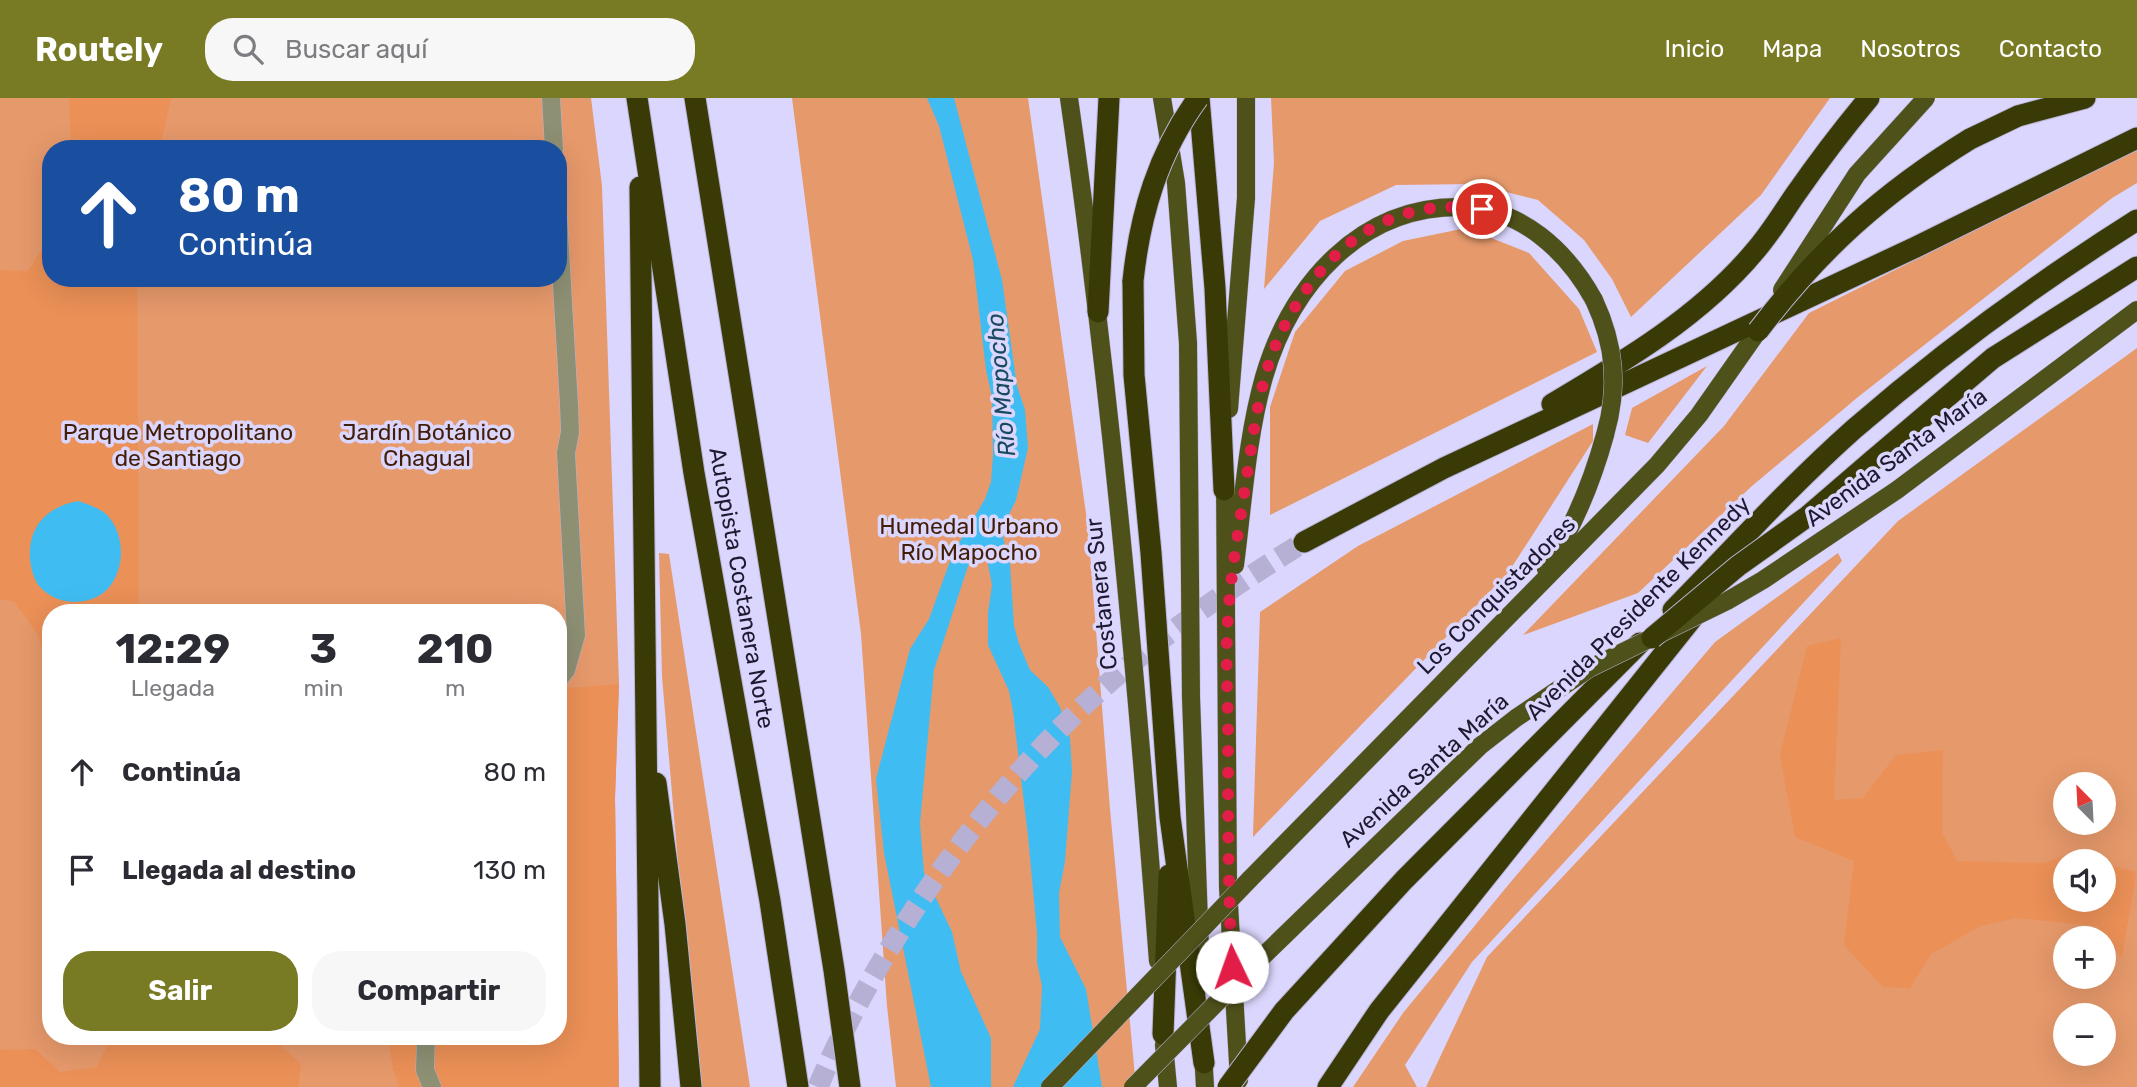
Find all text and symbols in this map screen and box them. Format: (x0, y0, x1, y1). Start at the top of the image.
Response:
search box (205, 18, 695, 81)
text: Routely (35, 30, 163, 69)
icon: search (229, 30, 267, 68)
text: Buscar aquí (285, 34, 428, 65)
text: Inicio (1665, 35, 1724, 63)
text: Mapa (1762, 35, 1822, 63)
text: Nosotros (1860, 35, 1961, 63)
text: Contacto (1999, 35, 2102, 63)
text: 80 m (178, 166, 300, 224)
icon: ahead (63, 168, 154, 259)
pin (1452, 179, 1512, 239)
icon: arrive (1463, 190, 1501, 228)
text: Continúa (178, 225, 313, 263)
water label: Río Mapocho (981, 312, 1021, 458)
street label: Avenida Santa María (1800, 382, 1992, 532)
park label: Parque Metropolitano de Santiago (63, 418, 293, 472)
park label: Jardín Botánico Chagual (342, 418, 512, 472)
street label: Autopista Costanera Norte (703, 445, 781, 731)
street label: Avenida Presidente Kennedy (1520, 490, 1756, 726)
street label: Los Conquistadores (1411, 510, 1581, 680)
park label: Humedal Urbano Río Mapocho (879, 512, 1059, 566)
street label: Costanera Sur (1079, 516, 1123, 671)
text: 12:29 (115, 624, 230, 674)
text: 3 (310, 624, 337, 674)
text: 210 (417, 624, 494, 674)
text: Llegada (131, 674, 215, 702)
text: min (303, 674, 343, 702)
text: m (445, 674, 465, 702)
street label: Avenida Santa María (1334, 687, 1514, 853)
icon: ahead (63, 753, 101, 791)
text: Continúa (122, 757, 241, 788)
text: 80 m (483, 757, 546, 788)
north arrow (2053, 772, 2116, 835)
map controls (2053, 772, 2116, 1066)
button: sound (2053, 849, 2116, 912)
icon: arrive (63, 851, 101, 889)
text: Llegada al destino (122, 855, 356, 886)
text: 130 m (473, 855, 546, 886)
button: + (2053, 926, 2116, 989)
position arrow (1195, 930, 1269, 1004)
button: Salir (63, 951, 298, 1031)
button: Compartir (312, 951, 546, 1031)
button: − (2053, 1003, 2116, 1066)

